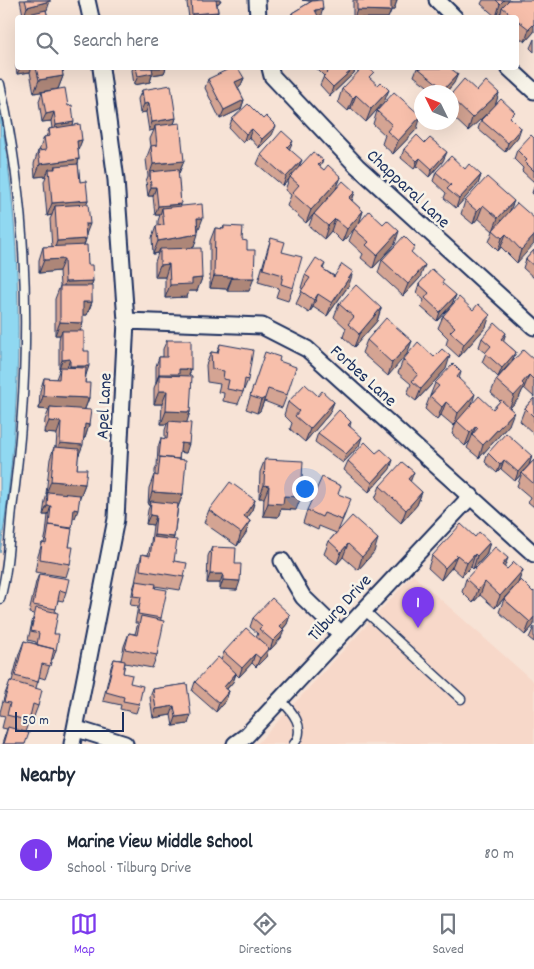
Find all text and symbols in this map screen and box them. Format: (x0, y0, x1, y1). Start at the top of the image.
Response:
search box (15, 15, 519, 70)
icon: search (33, 29, 61, 57)
text: Search here (73, 29, 159, 56)
north arrow (414, 85, 459, 130)
street label: Chapparal Lane (360, 144, 455, 235)
street label: Forbes Lane (323, 340, 401, 414)
street label: Apel Lane (91, 372, 120, 440)
your location (292, 476, 318, 502)
street label: Tilburg Drive (303, 570, 379, 648)
pin: 1 (402, 587, 434, 628)
scale bar (15, 709, 124, 732)
text: 50 m (22, 711, 49, 731)
text: Nearby (20, 762, 75, 792)
text: Marine View Middle School (67, 830, 252, 857)
text: 1 (34, 843, 38, 866)
text: 80 m (484, 843, 514, 866)
text: School · Tilburg Drive (67, 857, 191, 880)
tab: Map (70, 910, 98, 960)
tab: Directions (239, 910, 292, 960)
tab: Saved (432, 910, 464, 960)

